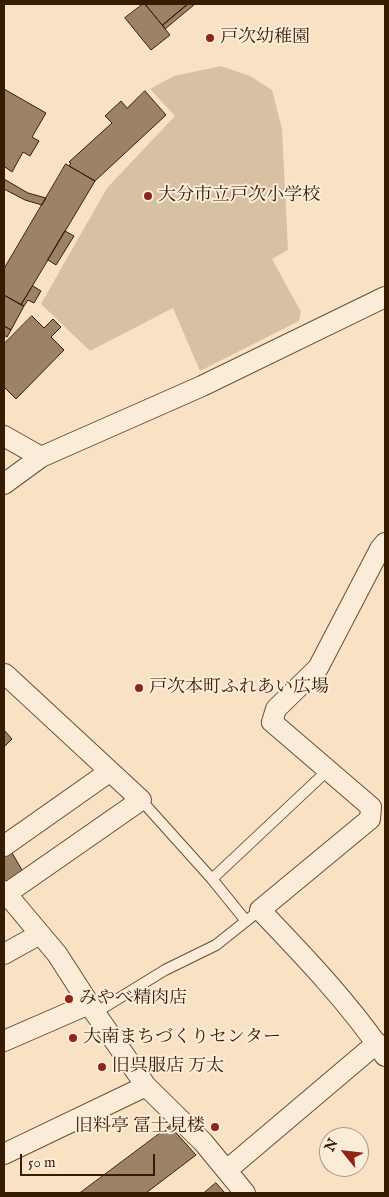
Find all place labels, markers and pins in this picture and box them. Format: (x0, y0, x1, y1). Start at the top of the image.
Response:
place label: 戸次幼稚園 (220, 27, 310, 49)
marker: 戸次幼稚園 (204, 32, 216, 44)
place label: 大分市立戸次小学校 (158, 185, 320, 207)
marker: 大分市立戸次小学校 (142, 190, 154, 202)
place label: 戸次本町ふれあい広場 (149, 677, 329, 699)
marker: 戸次本町ふれあい広場 (133, 682, 145, 694)
place label: みやべ精肉店 (79, 988, 187, 1010)
marker: みやべ精肉店 (63, 993, 75, 1005)
place label: 大南まちづくりセンター (83, 1027, 281, 1049)
marker: 大南まちづくりセンター (67, 1032, 79, 1044)
place label: 旧呉服店 万太 (112, 1056, 224, 1078)
marker: 旧呉服店 万太 (96, 1061, 108, 1073)
place label: 旧料亭 冨士見楼 (75, 1116, 205, 1138)
marker: 旧料亭 冨士見楼 (209, 1121, 221, 1133)

